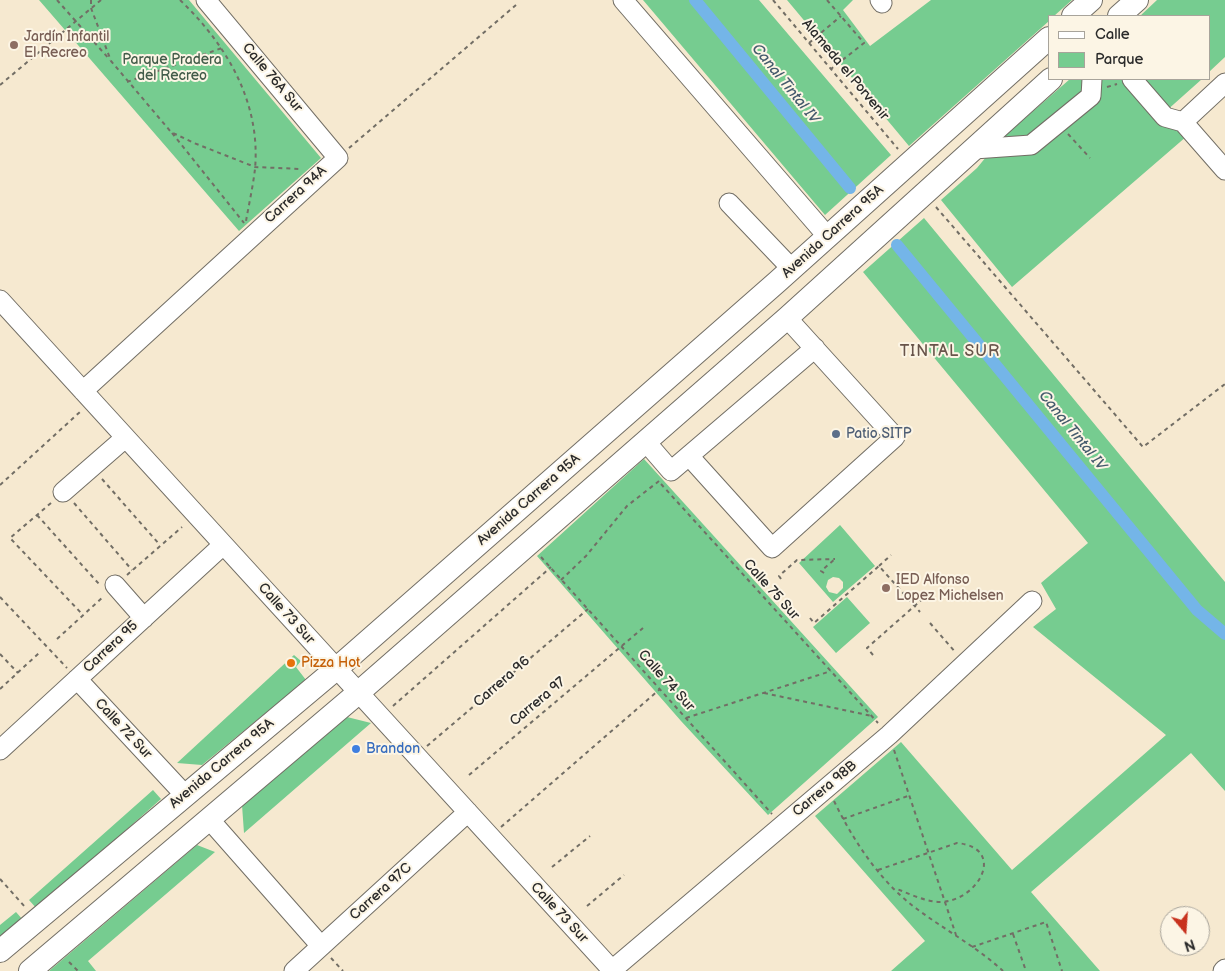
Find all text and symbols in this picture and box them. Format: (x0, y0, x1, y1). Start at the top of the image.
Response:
legend (1048, 15, 1210, 80)
street label: Alameda el Porvenir (798, 16, 892, 124)
text: Calle (1095, 25, 1130, 44)
place label: Jardín Infantil El Recreo (24, 29, 109, 62)
marker: Jardín Infantil El Recreo (8, 39, 20, 51)
street label: Calle 76A Sur (238, 40, 306, 116)
water label: Canal Tintal IV (747, 41, 823, 127)
text: Parque (1095, 50, 1143, 69)
park label: Parque Pradera del Recreo (122, 52, 222, 84)
street label: Carrera 94A (262, 163, 330, 227)
street label: Avenida Carrera 95A (779, 182, 887, 282)
district label: TINTAL SUR (898, 342, 1002, 362)
water label: Canal Tintal IV (1034, 388, 1110, 474)
place label: Patio SITP (846, 426, 912, 442)
marker: Patio SITP (830, 428, 842, 440)
street label: Avenida Carrera 95A (474, 451, 584, 549)
street label: Calle 75 Sur (739, 556, 803, 624)
place label: IED Alfonso Lopez Michelsen (896, 572, 1004, 604)
street label: Calle 73 Sur (254, 580, 318, 648)
marker: IED Alfonso Lopez Michelsen (880, 582, 892, 594)
street label: Carrera 95 (80, 617, 142, 677)
street label: Calle 74 Sur (634, 647, 698, 715)
street label: Carrera 96 (470, 653, 534, 711)
place label: Pizza Hot (301, 655, 360, 671)
marker: Pizza Hot (285, 657, 297, 669)
street label: Carrera 97 (507, 674, 569, 730)
street label: Calle 72 Sur (91, 695, 155, 763)
street label: Avenida Carrera 95A (166, 715, 278, 813)
place label: Brandon (366, 741, 420, 757)
marker: Brandon (350, 743, 362, 755)
street label: Carrera 98B (790, 757, 860, 821)
street label: Carrera 97C (347, 860, 415, 924)
street label: Calle 73 Sur (527, 879, 591, 947)
north arrow (1160, 906, 1210, 956)
text: N (1182, 935, 1197, 954)

